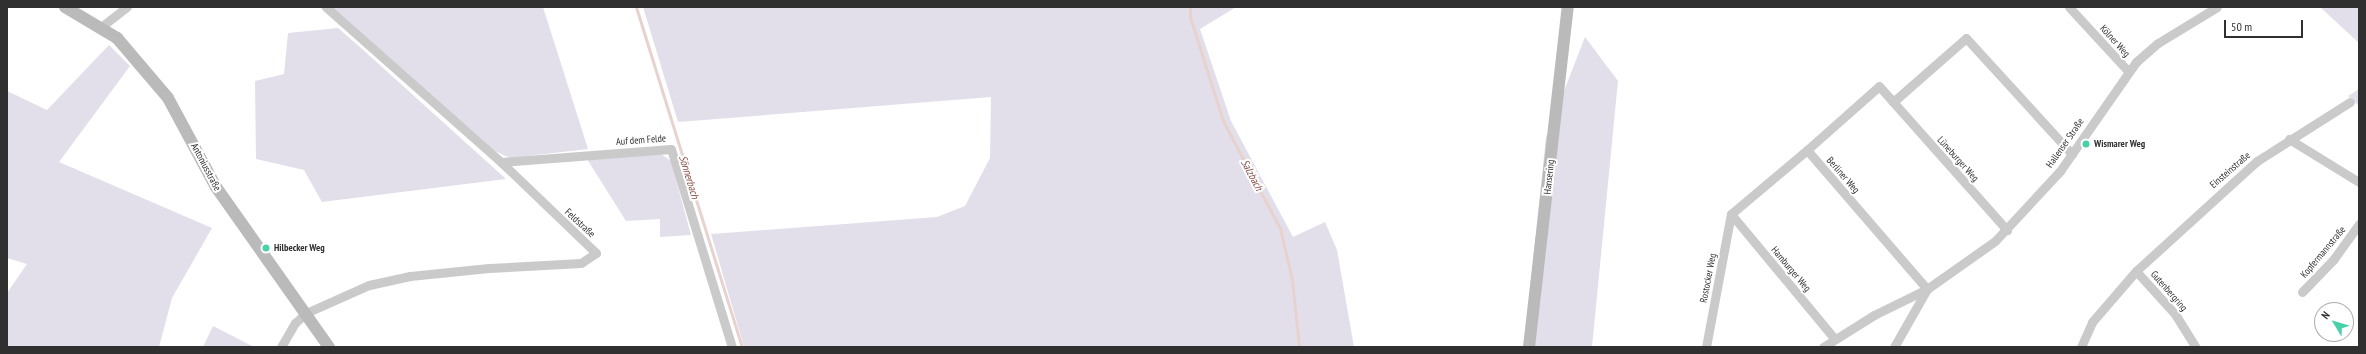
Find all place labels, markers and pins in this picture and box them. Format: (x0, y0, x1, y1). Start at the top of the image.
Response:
place label: Wismarer Weg (2094, 138, 2145, 150)
marker: Wismarer Weg (2081, 139, 2091, 149)
place label: Hilbecker Weg (274, 242, 325, 254)
marker: Hilbecker Weg (261, 243, 271, 253)

